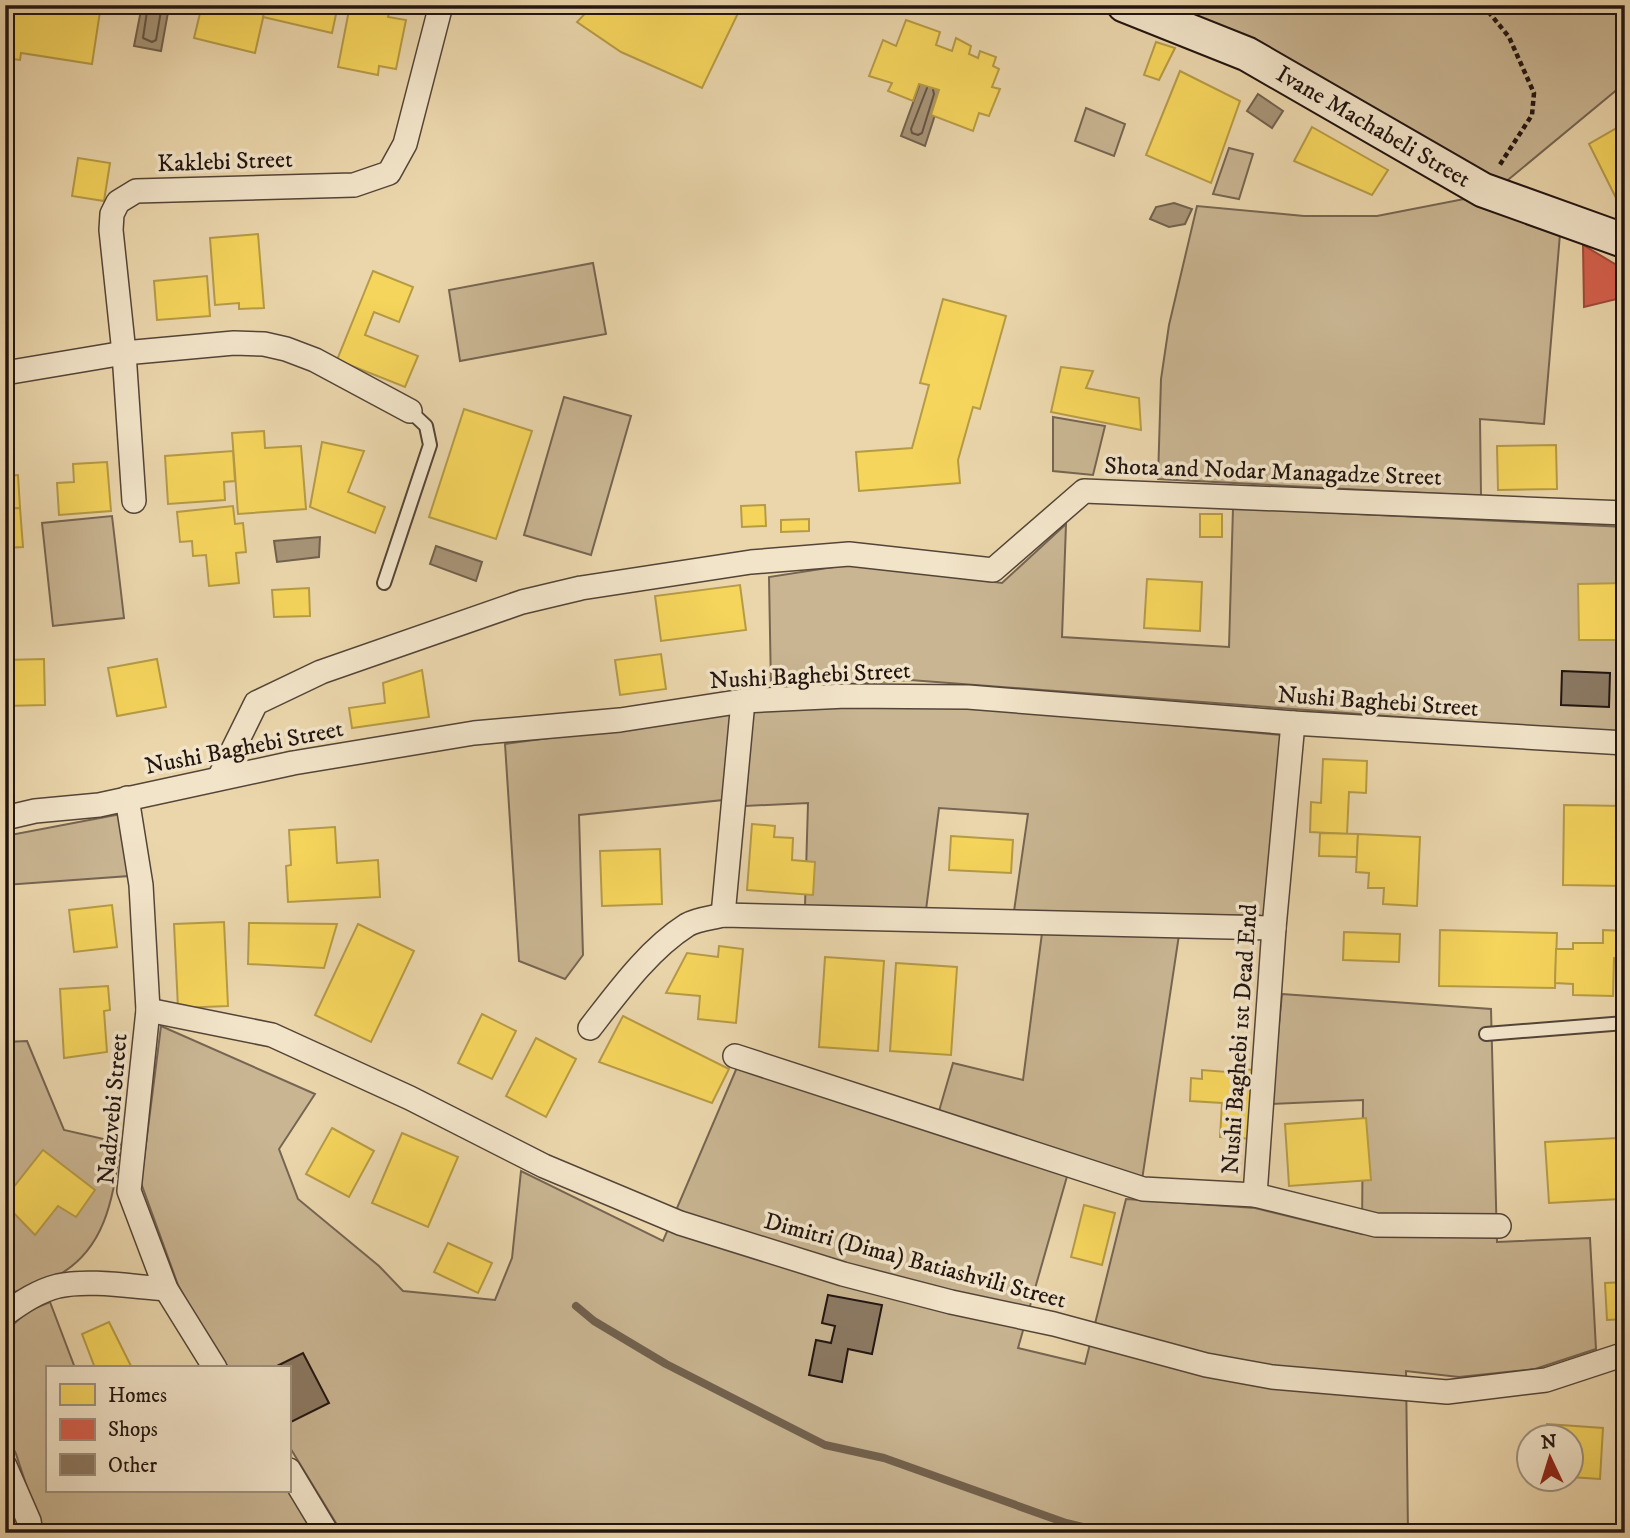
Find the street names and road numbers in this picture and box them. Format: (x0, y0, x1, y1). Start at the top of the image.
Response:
street label: Ivane Machabeli Street (1270, 59, 1476, 195)
street label: Kaklebi Street (157, 145, 293, 179)
street label: Shota and Nodar Managadze Street (1104, 451, 1443, 493)
street label: Nushi Baghebi Street (709, 656, 912, 696)
street label: Nushi Baghebi Street (1276, 680, 1480, 724)
street label: Nushi Baghebi Street (142, 714, 346, 782)
street label: Nushi Baghebi 1st Dead End (1216, 903, 1264, 1175)
street label: Nadzvebi Street (91, 1032, 135, 1186)
street label: Dimitri (Dima) Batiashvili Street (761, 1206, 1070, 1316)

